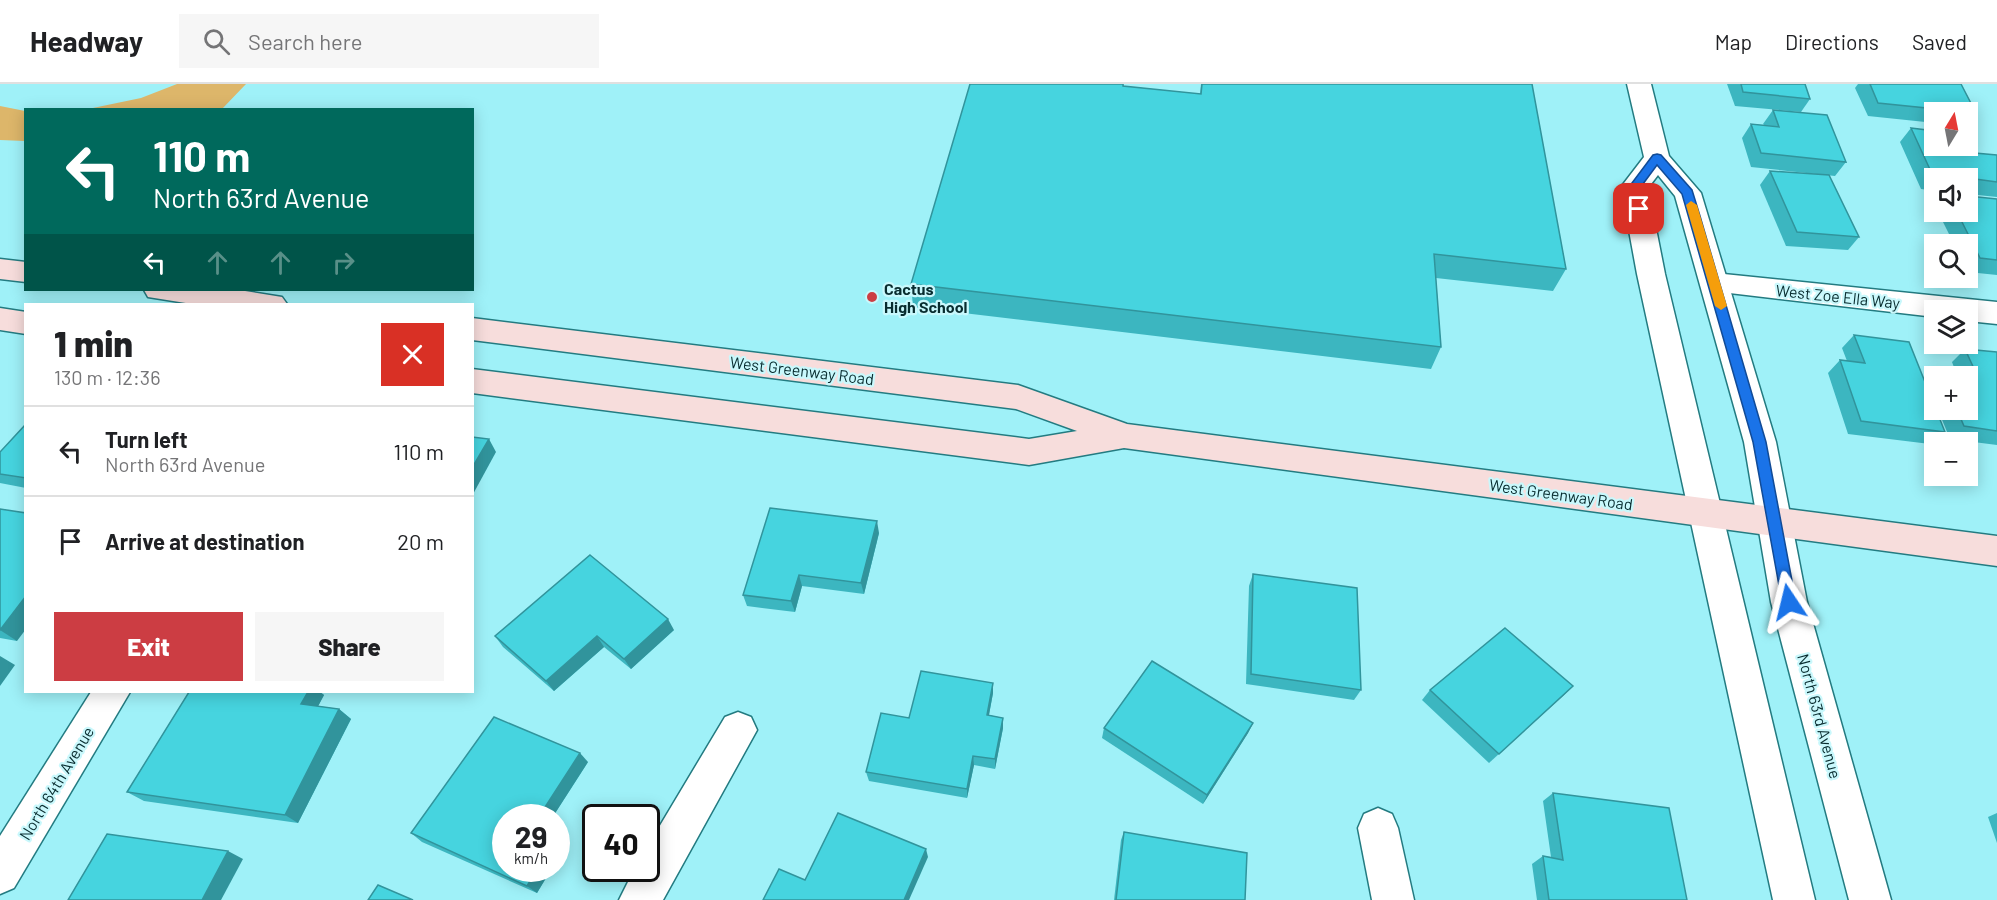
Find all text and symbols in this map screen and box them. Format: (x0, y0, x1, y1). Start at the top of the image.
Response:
search box (179, 14, 599, 68)
text: Headway (30, 24, 143, 58)
icon: search (200, 25, 233, 58)
text: Search here (248, 28, 362, 54)
text: Map (1715, 29, 1752, 54)
text: Directions (1785, 29, 1879, 54)
text: Saved (1912, 29, 1967, 54)
north arrow (1924, 102, 1978, 156)
map controls (1924, 102, 1978, 486)
text: 110 m (153, 130, 250, 180)
icon: left (54, 132, 132, 210)
button: sound (1924, 168, 1978, 222)
text: North 63rd Avenue (153, 181, 369, 213)
pin (1613, 183, 1664, 234)
icon: arrive (1622, 192, 1655, 225)
button: search (1924, 234, 1978, 288)
icon: left (138, 246, 171, 279)
icon: ahead (201, 246, 234, 279)
icon: ahead (264, 246, 297, 279)
icon: right (327, 246, 360, 279)
place label: Cactus High School (884, 279, 968, 316)
street label: West Zoe Ella Way (1775, 280, 1902, 312)
marker: Cactus High School (865, 290, 879, 304)
button: layers (1924, 300, 1978, 354)
text: 1 min (54, 321, 133, 364)
button: close (381, 323, 444, 386)
street label: West Greenway Road (729, 352, 875, 388)
text: 130 m · 12:36 (54, 365, 160, 389)
button: + (1924, 366, 1978, 420)
text: Turn left (105, 426, 188, 452)
button: − (1924, 432, 1978, 486)
icon: left (54, 435, 87, 468)
text: 110 m (394, 438, 444, 464)
text: North 63rd Avenue (105, 452, 265, 476)
street label: West Greenway Road (1488, 475, 1634, 513)
icon: arrive (54, 525, 87, 558)
text: Arrive at destination (105, 528, 304, 554)
text: 20 m (397, 528, 444, 554)
position arrow (1757, 570, 1821, 634)
button: Exit (54, 612, 243, 681)
button: Share (255, 612, 444, 681)
street label: North 63rd Avenue (1794, 652, 1846, 780)
street label: North 64th Avenue (15, 723, 97, 843)
speed limit sign: 40 (582, 804, 660, 882)
text: 29 (515, 818, 547, 854)
text: km/h (514, 849, 548, 867)

